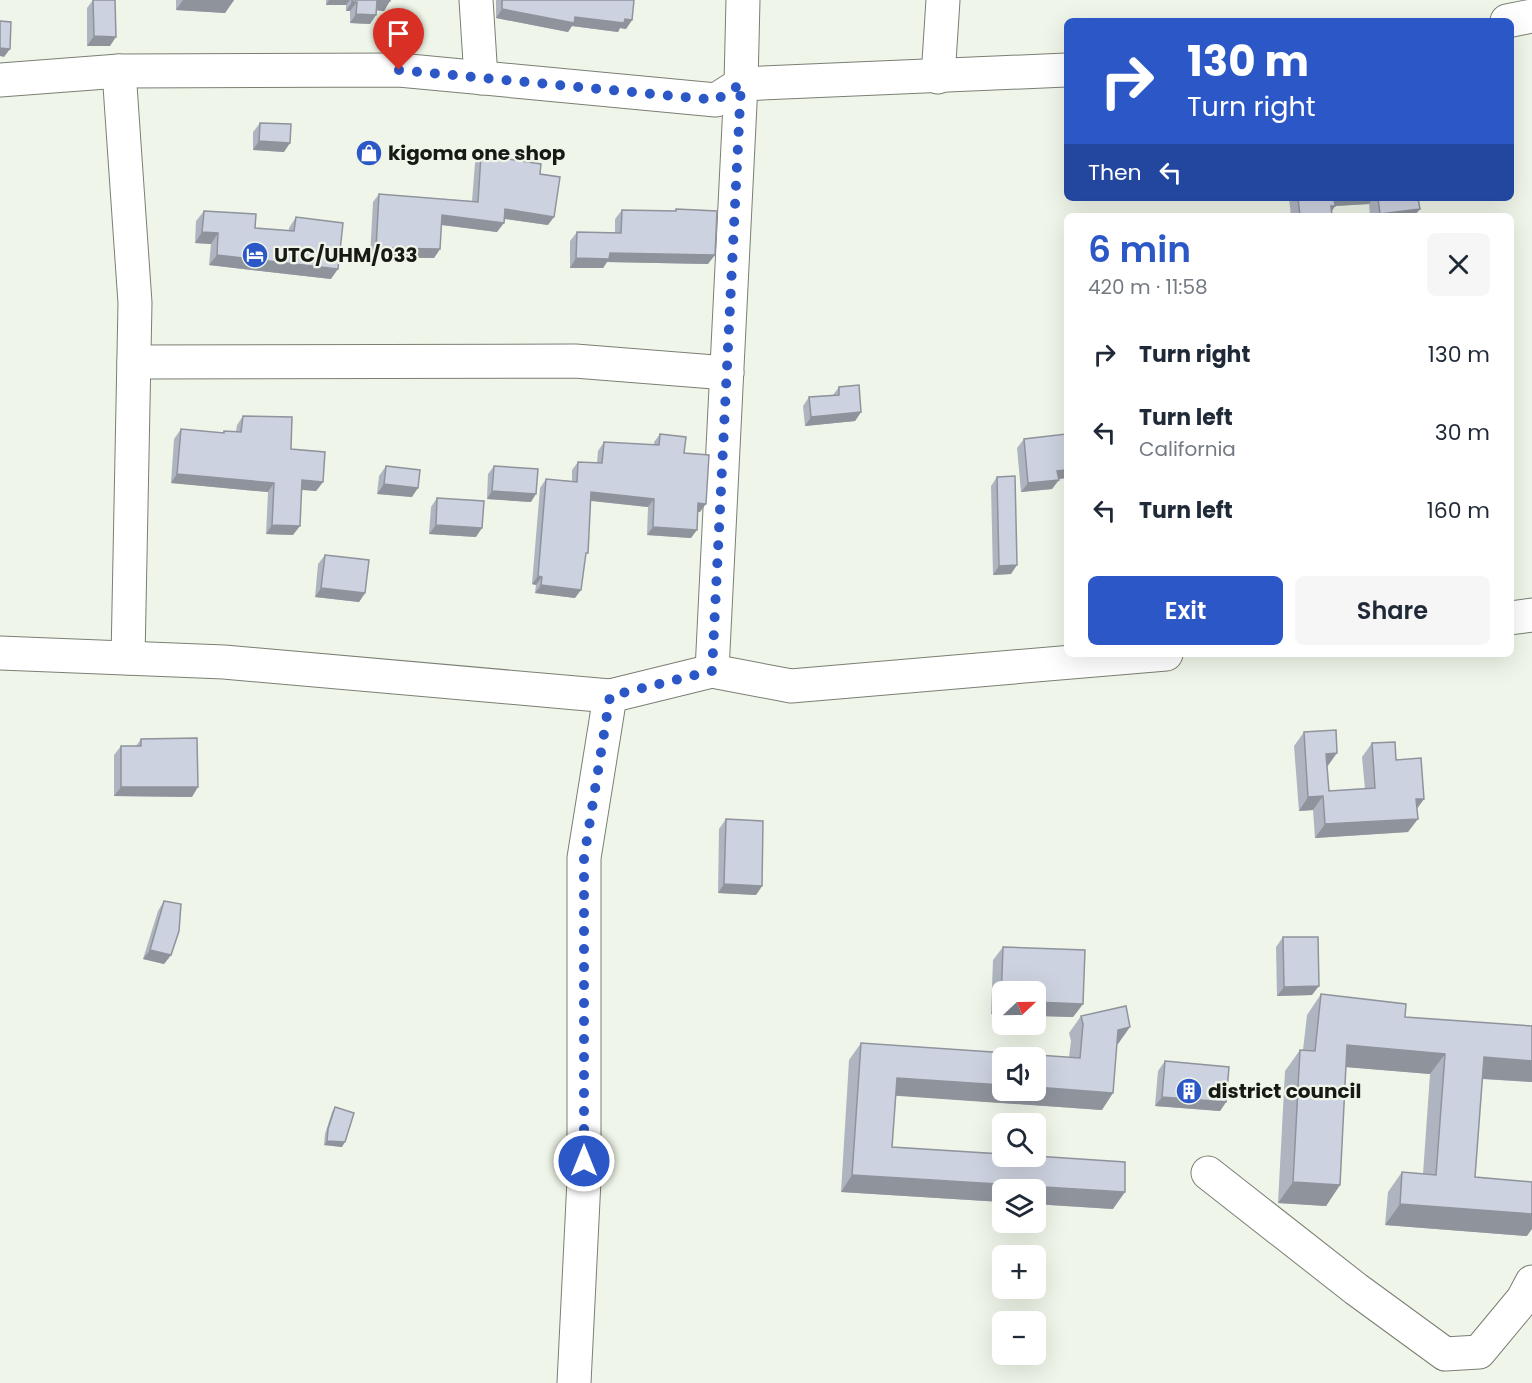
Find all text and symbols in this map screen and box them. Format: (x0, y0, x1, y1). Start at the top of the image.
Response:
pin (373, 8, 424, 70)
icon: arrive (382, 17, 415, 50)
text: 130 m (1187, 32, 1309, 91)
icon: right (1088, 42, 1166, 120)
text: Turn right (1187, 88, 1316, 125)
shop icon: kigoma one shop (354, 138, 384, 168)
place label: kigoma one shop (388, 139, 566, 167)
icon: left (1154, 156, 1187, 189)
text: Then (1088, 157, 1142, 188)
text: 6 min (1088, 224, 1191, 275)
button: close (1427, 233, 1490, 296)
hotel icon: UTC/UHM/033 (240, 240, 270, 270)
place label: UTC/UHM/033 (274, 241, 418, 269)
text: 420 m · 11:58 (1088, 273, 1208, 301)
icon: right (1088, 338, 1121, 371)
text: Turn right (1139, 339, 1250, 370)
text: 130 m (1428, 339, 1490, 370)
text: Turn left (1139, 402, 1233, 433)
icon: left (1088, 416, 1121, 449)
text: 30 m (1435, 417, 1490, 448)
text: California (1139, 435, 1236, 463)
icon: left (1088, 494, 1121, 527)
text: Turn left (1139, 495, 1233, 526)
text: 160 m (1427, 495, 1490, 526)
button: Exit (1088, 576, 1283, 645)
button: Share (1295, 576, 1490, 645)
north arrow (992, 981, 1046, 1035)
map controls (992, 981, 1046, 1365)
button: sound (992, 1047, 1046, 1101)
building icon: district council (1174, 1076, 1204, 1106)
place label: district council (1208, 1077, 1361, 1105)
button: search (992, 1113, 1046, 1167)
position arrow (552, 1129, 616, 1193)
button: layers (992, 1179, 1046, 1233)
button: + (992, 1245, 1046, 1299)
button: − (992, 1311, 1046, 1365)

